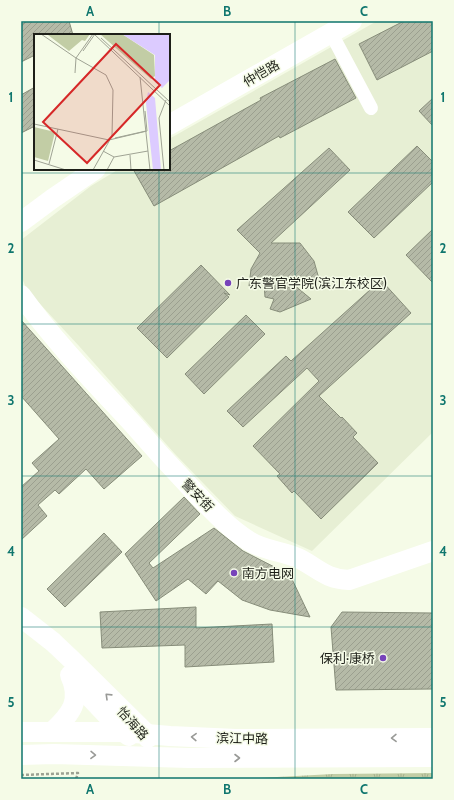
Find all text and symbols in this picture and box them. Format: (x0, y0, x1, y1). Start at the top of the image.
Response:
text: A (86, 3, 95, 19)
text: B (223, 3, 231, 19)
text: C (360, 3, 368, 19)
inset map (34, 34, 170, 170)
street label: 仲恺路 (240, 56, 282, 90)
text: 1 (9, 89, 13, 105)
text: 1 (441, 89, 445, 105)
text: 2 (8, 240, 15, 256)
text: 2 (440, 240, 447, 256)
place label: 广东警官学院(滨江东校区) (236, 275, 387, 291)
marker: 广东警官学院(滨江东校区) (223, 278, 233, 288)
text: 3 (7, 392, 15, 408)
text: 3 (439, 392, 447, 408)
street label: 警安街 (179, 475, 217, 515)
text: 4 (7, 543, 15, 559)
text: 4 (439, 543, 447, 559)
place label: 南方电网 (242, 565, 294, 581)
marker: 南方电网 (229, 568, 239, 578)
place label: 保利·康桥 (320, 650, 375, 666)
marker: 保利·康桥 (378, 653, 388, 663)
one-way arrow (105, 693, 113, 701)
text: 5 (8, 694, 15, 710)
text: 5 (440, 694, 447, 710)
street label: 怡海路 (114, 703, 152, 743)
street label: 滨江中路 (216, 730, 268, 746)
one-way arrow (191, 733, 197, 741)
one-way arrow (391, 734, 397, 742)
one-way arrow (90, 751, 96, 759)
one-way arrow (234, 754, 240, 762)
text: A (86, 781, 95, 797)
text: B (223, 781, 231, 797)
text: C (360, 781, 368, 797)

